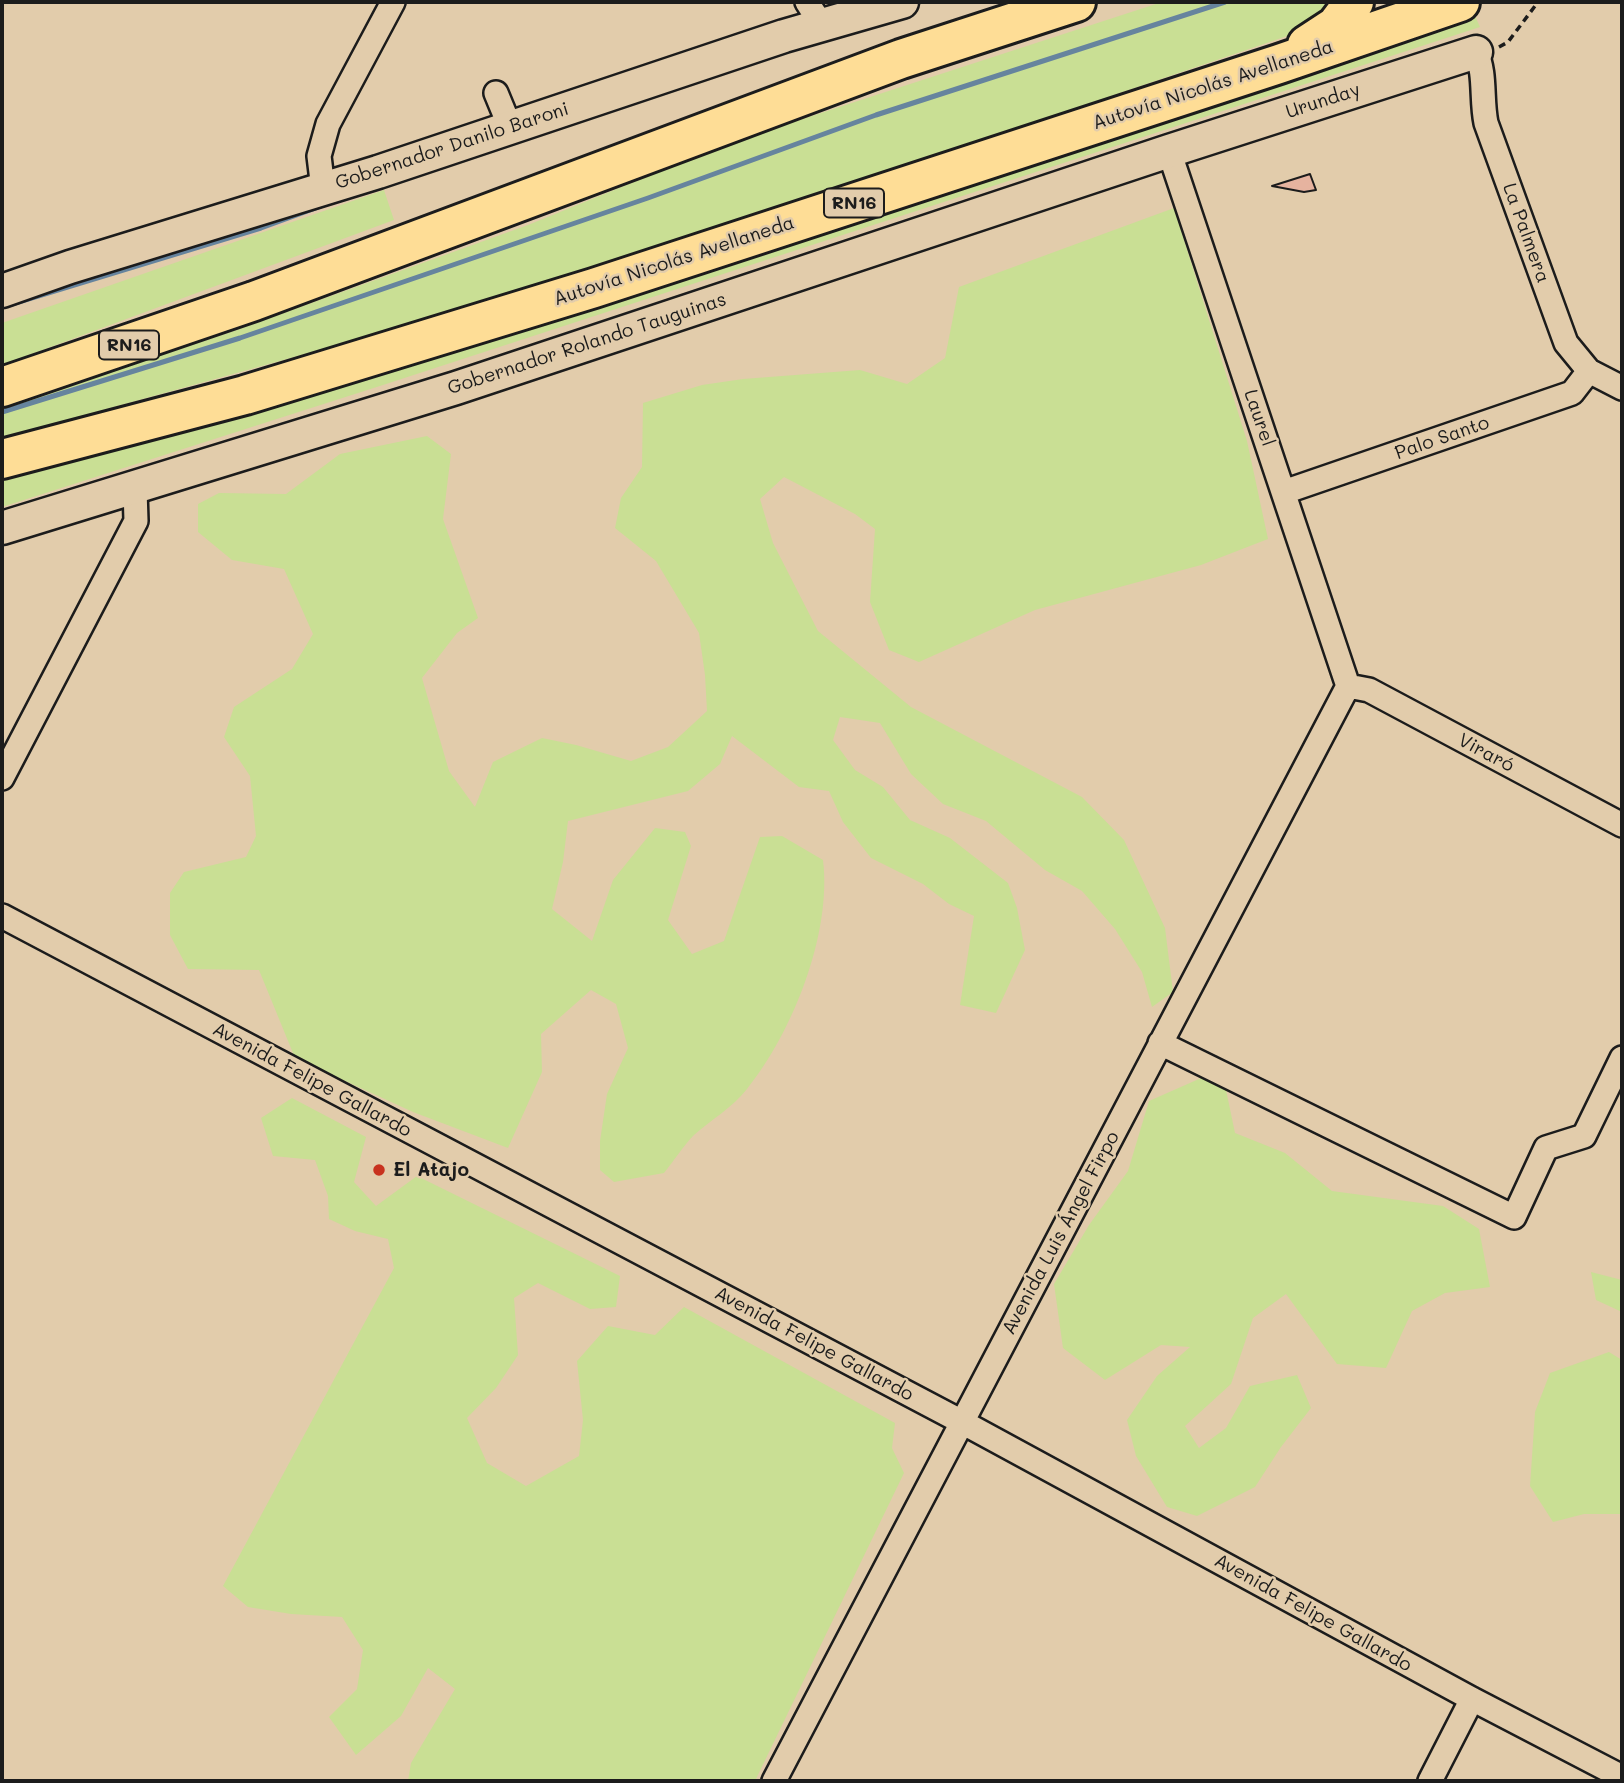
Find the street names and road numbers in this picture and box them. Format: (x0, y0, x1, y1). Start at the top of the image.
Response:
street label: Autovía Nicolás Avellaneda (1090, 35, 1336, 135)
street label: Urunday (1283, 78, 1363, 124)
street label: Gobernador Danilo Baroni (332, 97, 572, 195)
street label: La Palmera (1497, 180, 1555, 286)
road number: RN16 (824, 188, 884, 218)
street label: Autovía Nicolás Avellaneda (551, 211, 797, 311)
street label: Gobernador Rolando Tauguinas (445, 288, 729, 400)
road number: RN16 (99, 330, 159, 360)
street label: Laurel (1239, 387, 1279, 449)
street label: Palo Santo (1392, 411, 1492, 465)
street label: Viraró (1454, 729, 1518, 777)
street label: Avenida Felipe Gallardo (209, 1018, 415, 1142)
street label: Avenida Luis Ángel Firpo (998, 1127, 1124, 1339)
street label: Avenida Felipe Gallardo (711, 1282, 917, 1406)
street label: Avenida Felipe Gallardo (1210, 1549, 1416, 1677)

